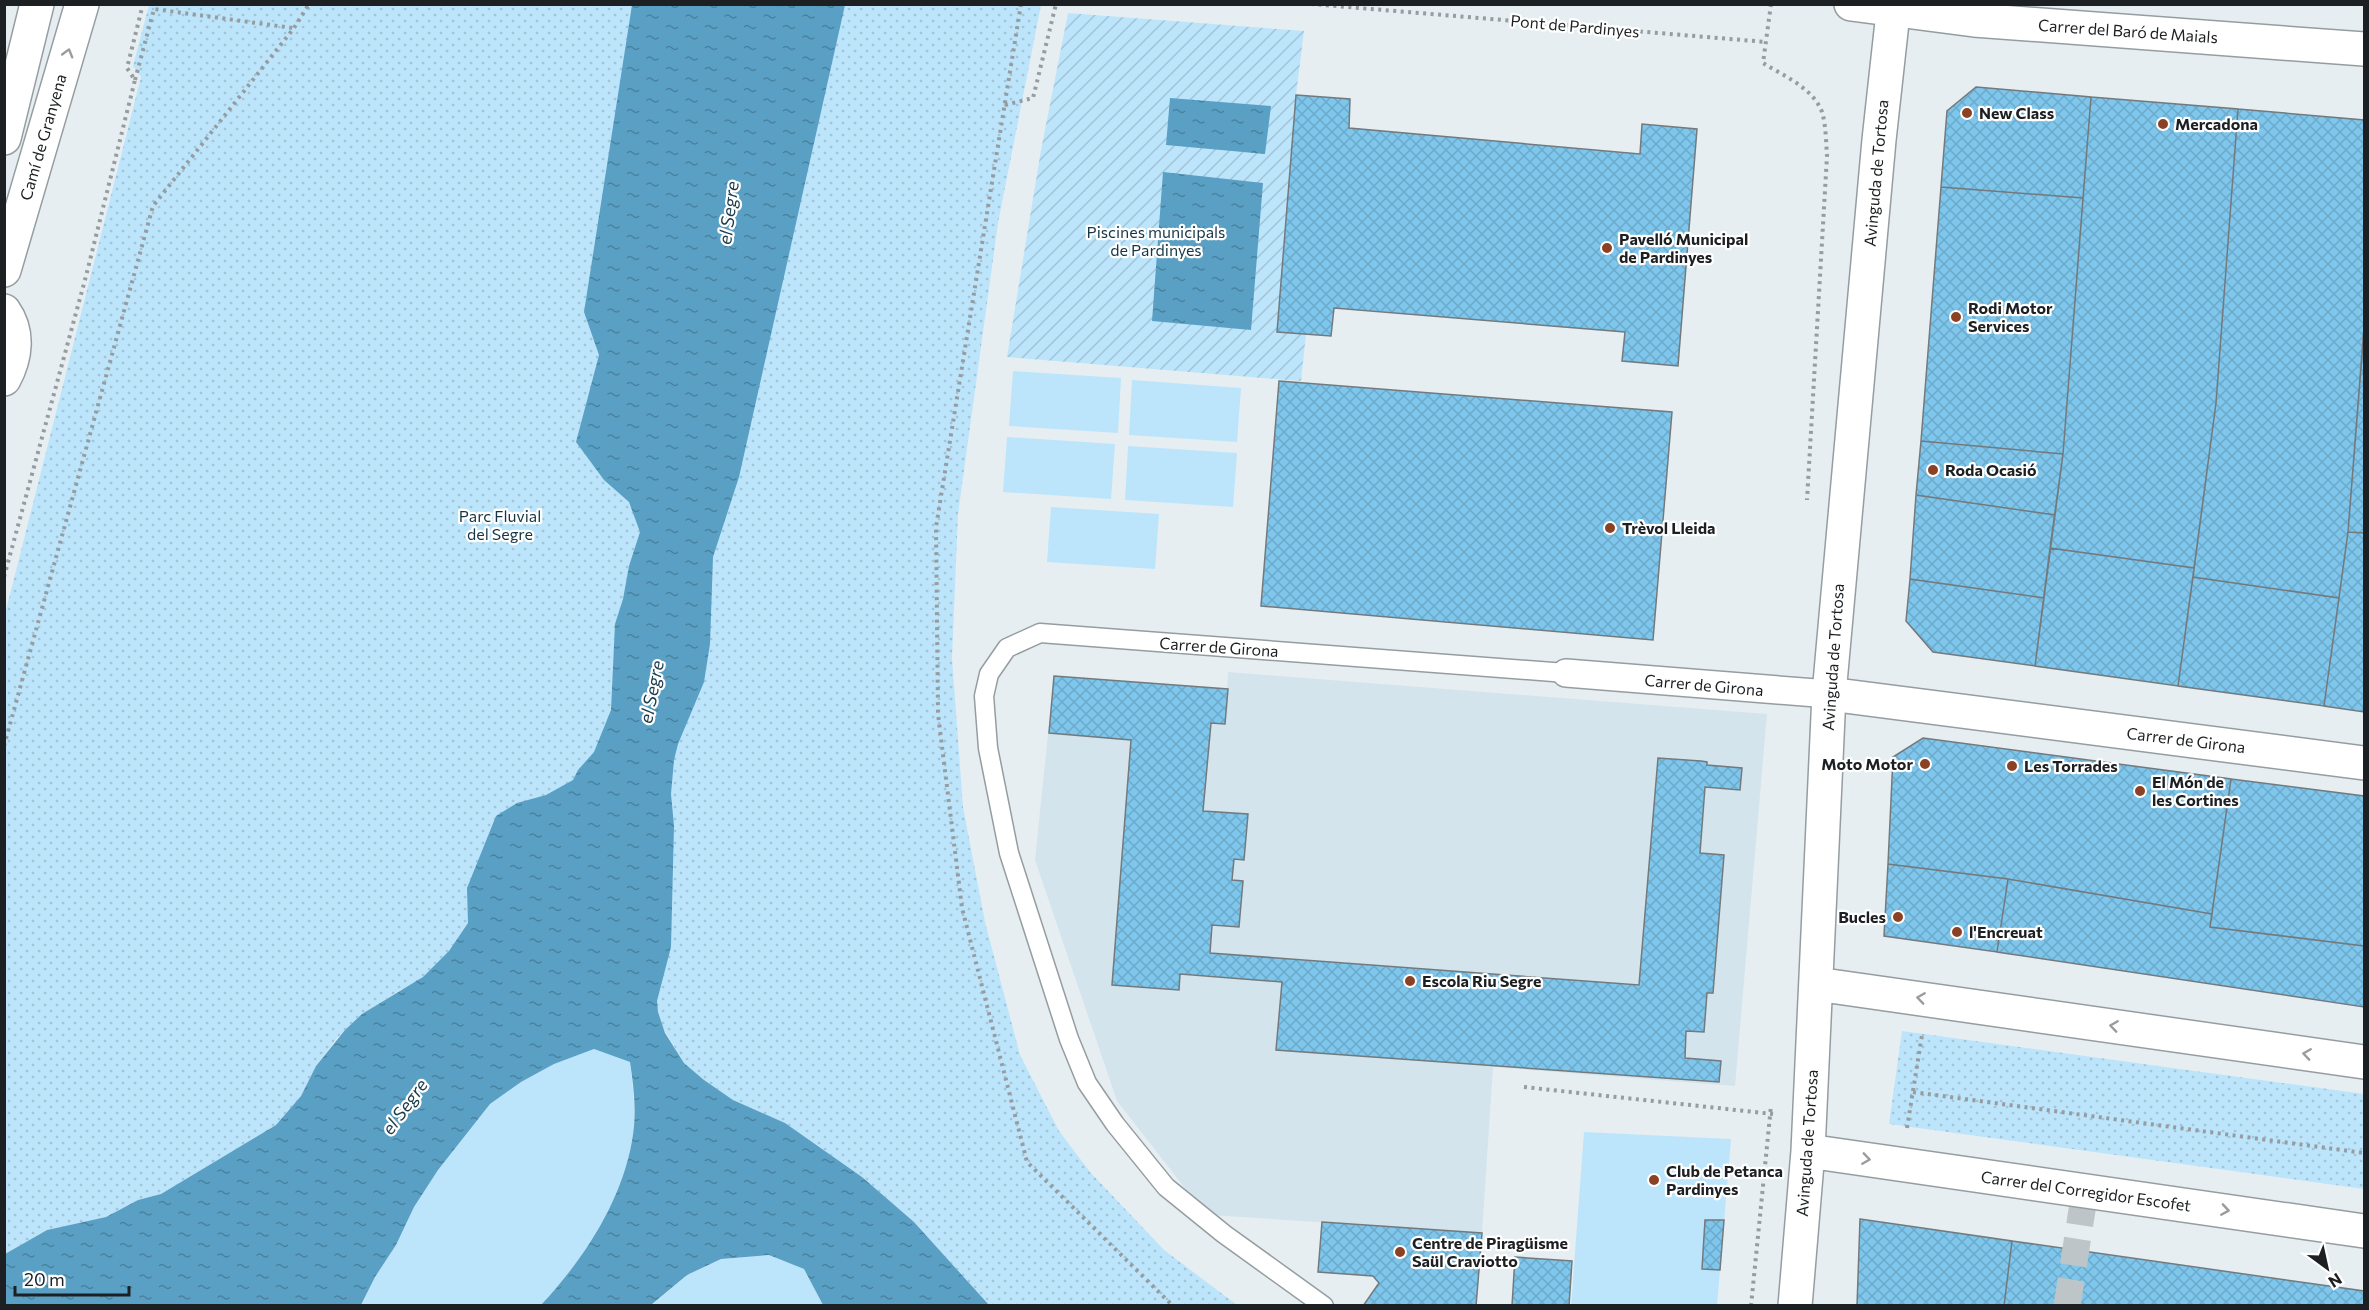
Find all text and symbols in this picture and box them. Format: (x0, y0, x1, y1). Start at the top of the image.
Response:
street label: Pont de Pardinyes (1510, 10, 1640, 41)
street label: Carrer del Baró de Maials (2038, 15, 2219, 46)
one-way arrow (61, 48, 73, 59)
street label: Camí de Granyena (15, 72, 70, 202)
street label: Avinguda de Tortosa (1860, 99, 1891, 247)
place label: New Class (1979, 103, 2054, 122)
marker: New Class (1960, 106, 1974, 120)
place label: Mercadona (2175, 114, 2258, 133)
marker: Mercadona (2156, 117, 2170, 131)
water label: el Segre (713, 179, 743, 246)
park label: Piscines municipals de Pardinyes (1087, 222, 1225, 259)
place label: Pavelló Municipal de Pardinyes (1619, 229, 1748, 266)
marker: Pavelló Municipal de Pardinyes (1600, 241, 1614, 255)
place label: Rodi Motor Services (1968, 298, 2053, 335)
marker: Rodi Motor Services (1949, 310, 1963, 324)
place label: Roda Ocasió (1945, 460, 2037, 479)
marker: Roda Ocasió (1926, 463, 1940, 477)
park label: Parc Fluvial del Segre (459, 506, 541, 543)
place label: Trèvol Lleida (1622, 518, 1716, 537)
marker: Trèvol Lleida (1603, 521, 1617, 535)
street label: Avinguda de Tortosa (1818, 583, 1847, 731)
street label: Carrer de Girona (1159, 633, 1279, 660)
water label: el Segre (634, 658, 668, 725)
street label: Carrer de Girona (1644, 670, 1764, 699)
street label: Carrer de Girona (2126, 723, 2247, 756)
place label: Moto Motor (1821, 754, 1913, 773)
place label: Les Torrades (2024, 756, 2118, 775)
marker: Moto Motor (1918, 757, 1932, 771)
marker: Les Torrades (2005, 759, 2019, 773)
place label: El Món de les Cortines (2152, 772, 2239, 809)
marker: El Món de les Cortines (2133, 784, 2147, 798)
place label: Bucles (1838, 907, 1886, 926)
marker: Bucles (1891, 910, 1905, 924)
place label: l'Encreuat (1969, 922, 2043, 941)
marker: l'Encreuat (1950, 925, 1964, 939)
place label: Escola Riu Segre (1422, 971, 1541, 990)
marker: Escola Riu Segre (1403, 974, 1417, 988)
one-way arrow (1916, 993, 1925, 1005)
one-way arrow (2109, 1021, 2118, 1033)
one-way arrow (2302, 1048, 2311, 1060)
street label: Avinguda de Tortosa (1792, 1069, 1821, 1217)
water label: el Segre (377, 1074, 432, 1139)
one-way arrow (1861, 1153, 1870, 1165)
place label: Club de Petanca Pardinyes (1666, 1161, 1783, 1198)
street label: Carrer del Corregidor Escofet (1980, 1166, 2193, 1215)
marker: Club de Petanca Pardinyes (1647, 1173, 1661, 1187)
one-way arrow (2220, 1204, 2230, 1216)
place label: Centre de Piragüisme Saül Craviotto (1412, 1233, 1568, 1270)
north arrow (2297, 1238, 2357, 1298)
marker: Centre de Piragüisme Saül Craviotto (1393, 1245, 1407, 1259)
scale bar (15, 1259, 129, 1297)
text: 20 m (24, 1268, 65, 1290)
text: N (2325, 1270, 2346, 1292)

